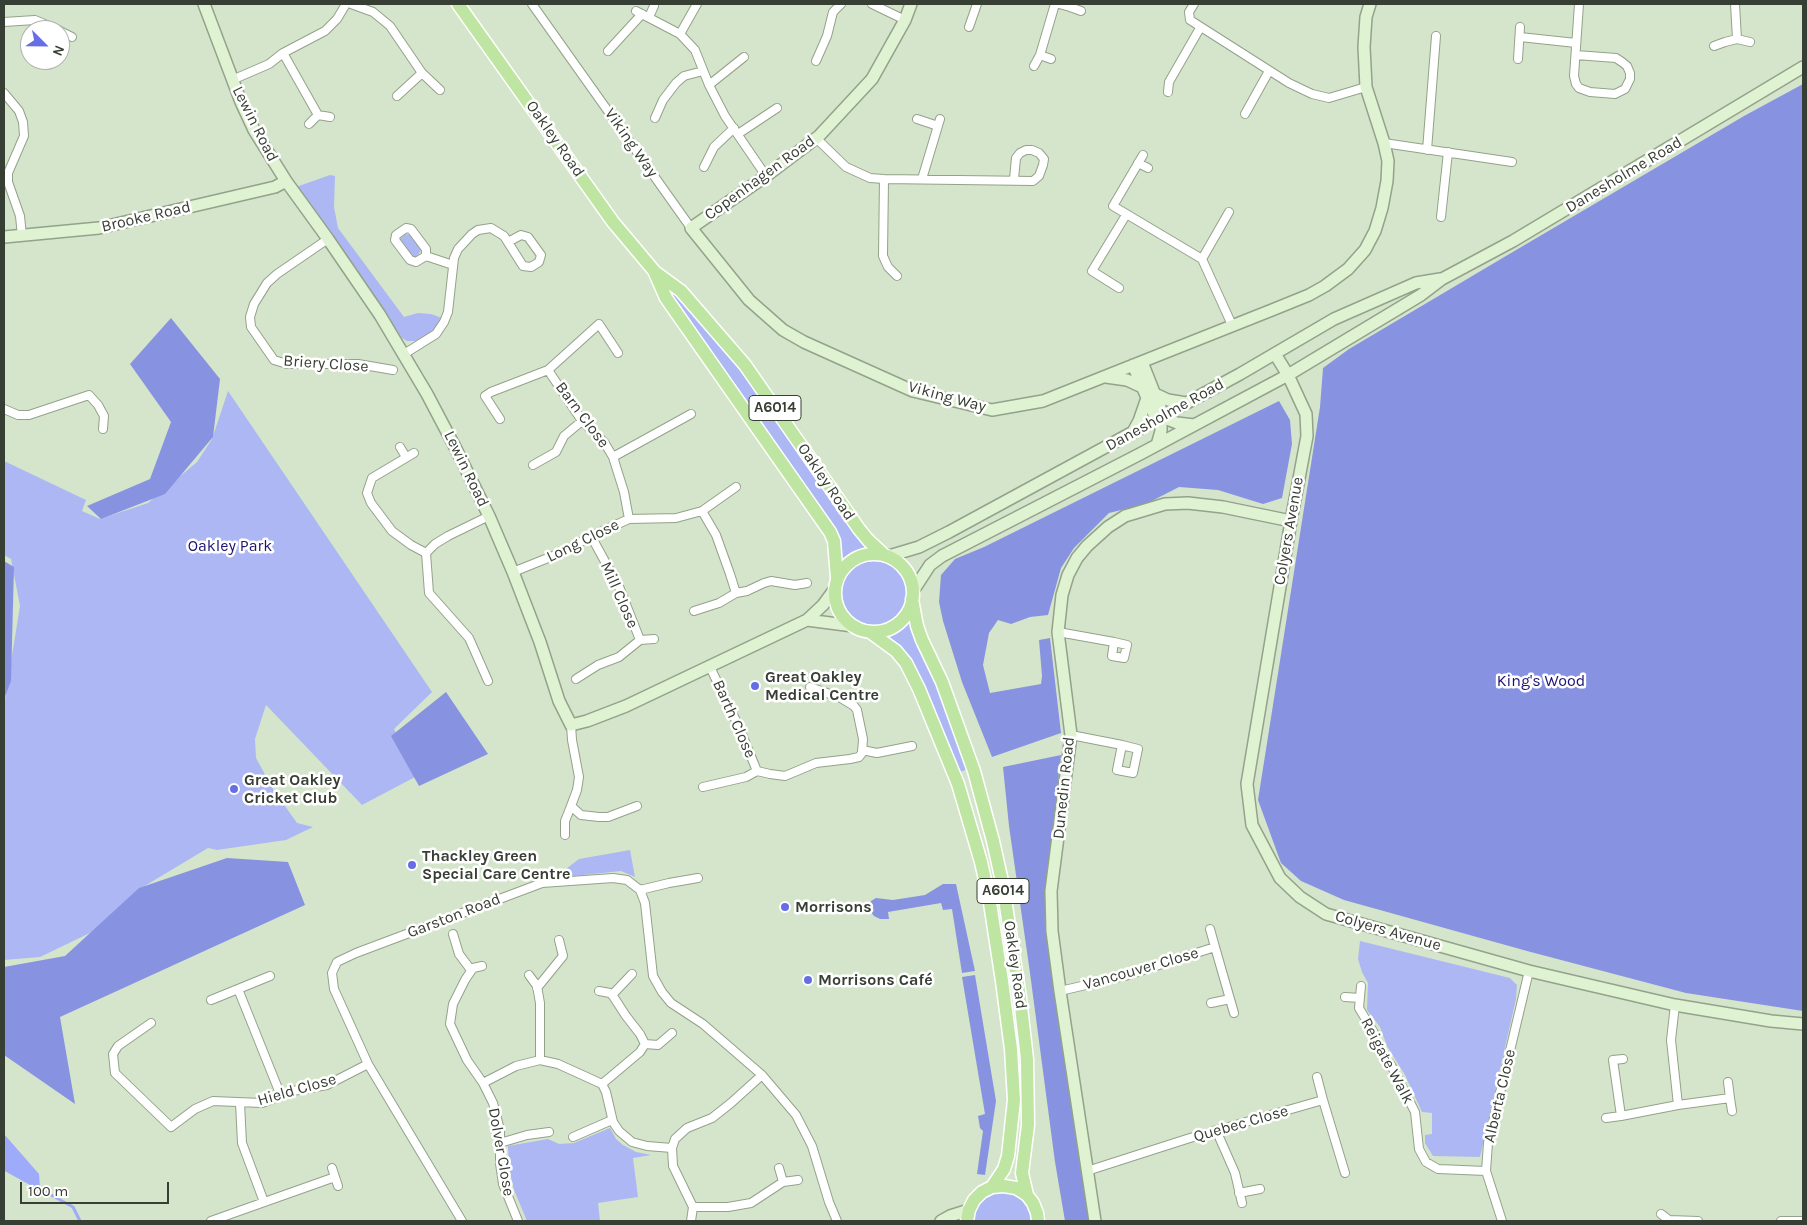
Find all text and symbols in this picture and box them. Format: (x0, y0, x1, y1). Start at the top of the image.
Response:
north arrow (20, 20, 70, 70)
text: N (49, 43, 68, 59)
street label: Lewin Road (228, 83, 282, 165)
street label: Oakley Road (522, 97, 588, 181)
street label: Viking Way (600, 105, 662, 181)
street label: Copenhagen Road (701, 132, 819, 224)
street label: Danesholme Road (1562, 133, 1686, 217)
street label: Brooke Road (99, 197, 193, 237)
street label: Briery Close (283, 351, 369, 377)
street label: Danesholme Road (1102, 375, 1228, 455)
street label: Viking Way (906, 377, 988, 417)
street label: Barn Close (551, 378, 613, 452)
road number: A6014 (749, 396, 801, 420)
street label: Lewin Road (439, 428, 493, 510)
street label: Oakley Road (793, 440, 859, 524)
street label: Colyers Avenue (1270, 475, 1308, 587)
street label: Long Close (544, 515, 622, 567)
park label: Oakley Park (188, 536, 272, 556)
street label: Mill Close (596, 559, 642, 631)
place label: Great Oakley Medical Centre (765, 667, 879, 705)
park label: King's Wood (1497, 671, 1585, 691)
street label: Barth Close (708, 677, 760, 761)
marker: Great Oakley Medical Centre (749, 680, 761, 692)
street label: Dunedin Road (1049, 736, 1079, 840)
place label: Great Oakley Cricket Club (244, 770, 340, 808)
marker: Great Oakley Cricket Club (228, 783, 240, 795)
place label: Thackley Green Special Care Centre (422, 846, 570, 884)
marker: Thackley Green Special Care Centre (406, 859, 418, 871)
road number: A6014 (977, 878, 1029, 904)
street label: Garston Road (405, 889, 503, 943)
place label: Morrisons (795, 897, 872, 917)
marker: Morrisons (779, 901, 791, 913)
street label: Colyers Avenue (1333, 907, 1443, 955)
street label: Oakley Road (999, 920, 1031, 1010)
street label: Vancouver Close (1081, 943, 1201, 995)
place label: Morrisons Café (818, 970, 933, 990)
marker: Morrisons Café (802, 974, 814, 986)
street label: Reigate Walk (1356, 1015, 1418, 1107)
street label: Alberta Close (1480, 1047, 1520, 1145)
street label: Hield Close (255, 1070, 339, 1110)
street label: Quebec Close (1191, 1101, 1291, 1147)
street label: Dolver Close (484, 1106, 518, 1198)
scale bar (22, 1172, 171, 1204)
text: 100 m (28, 1182, 68, 1200)

